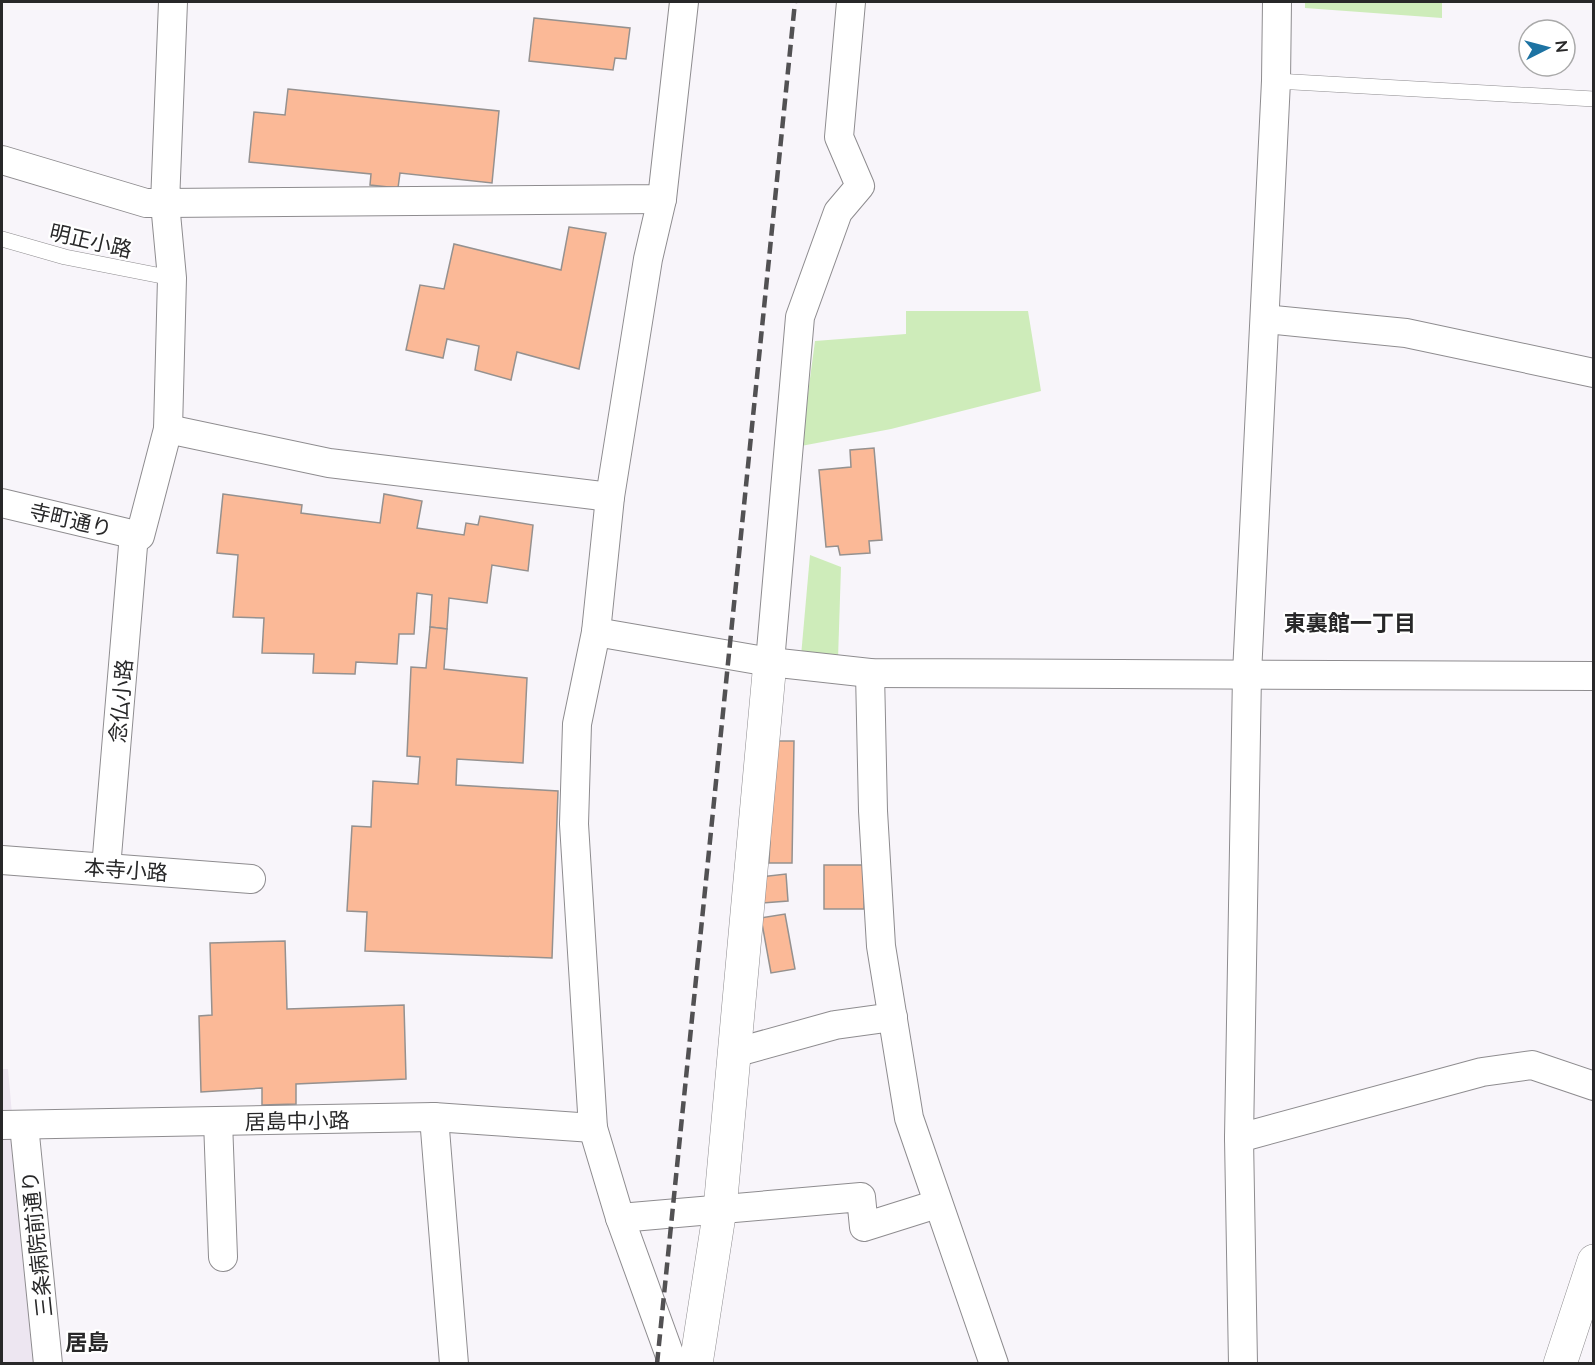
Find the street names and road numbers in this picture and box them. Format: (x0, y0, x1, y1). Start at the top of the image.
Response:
street label: 明正小路 (47, 218, 135, 262)
street label: 寺町通り (27, 497, 115, 541)
street label: 念仏小路 (104, 658, 136, 744)
street label: 本寺小路 (83, 854, 169, 884)
street label: 居島中小路 (244, 1107, 350, 1133)
street label: 三条病院前通り (16, 1170, 56, 1318)

